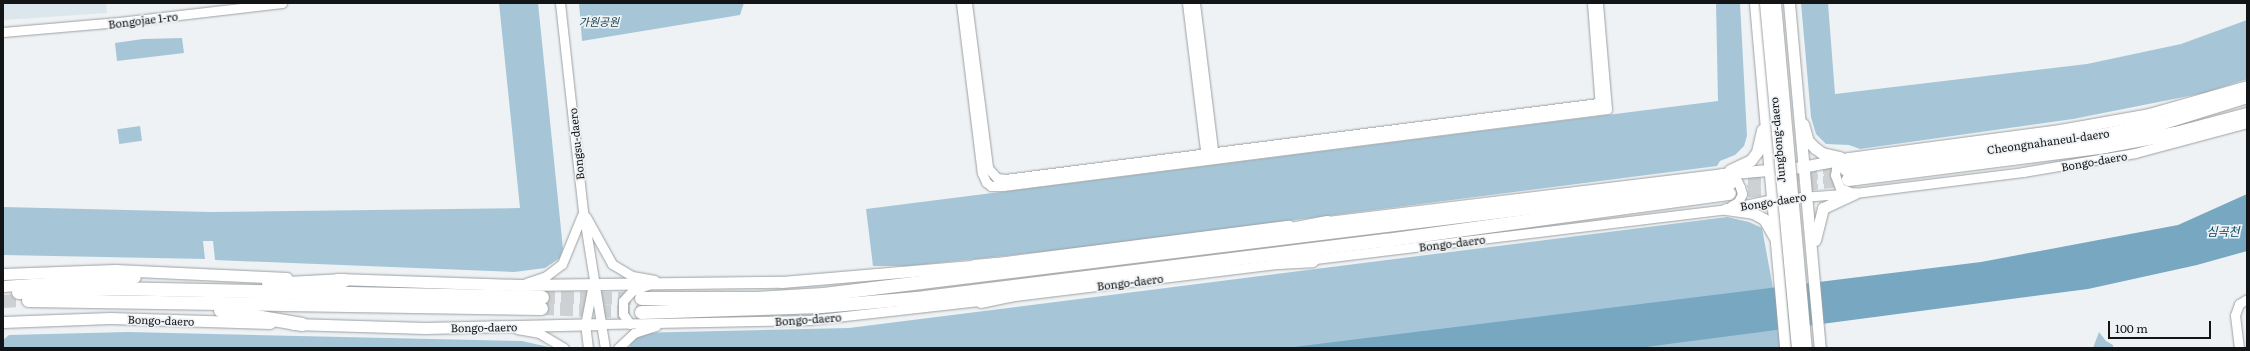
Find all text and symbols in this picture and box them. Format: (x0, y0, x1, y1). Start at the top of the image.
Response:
street label: Bongojae 1-ro (107, 9, 179, 31)
park label: 가원공원 (579, 14, 619, 28)
street label: Jungbong-daero (1767, 97, 1787, 183)
street label: Bongsu-daero (566, 107, 586, 181)
street label: Cheongnahaneul-daero (1986, 126, 2110, 156)
street label: Bongo-daero (2060, 149, 2128, 173)
street label: Bongo-daero (1739, 189, 1807, 213)
water label: 심곡천 (2206, 225, 2240, 239)
street label: Bongo-daero (1418, 232, 1486, 254)
street label: Bongo-daero (1096, 271, 1164, 293)
street label: Bongo-daero (774, 310, 842, 328)
street label: Bongo-daero (127, 312, 195, 328)
scale bar (2110, 313, 2213, 339)
text: 100 m (2115, 319, 2148, 337)
street label: Bongo-daero (450, 320, 518, 334)

